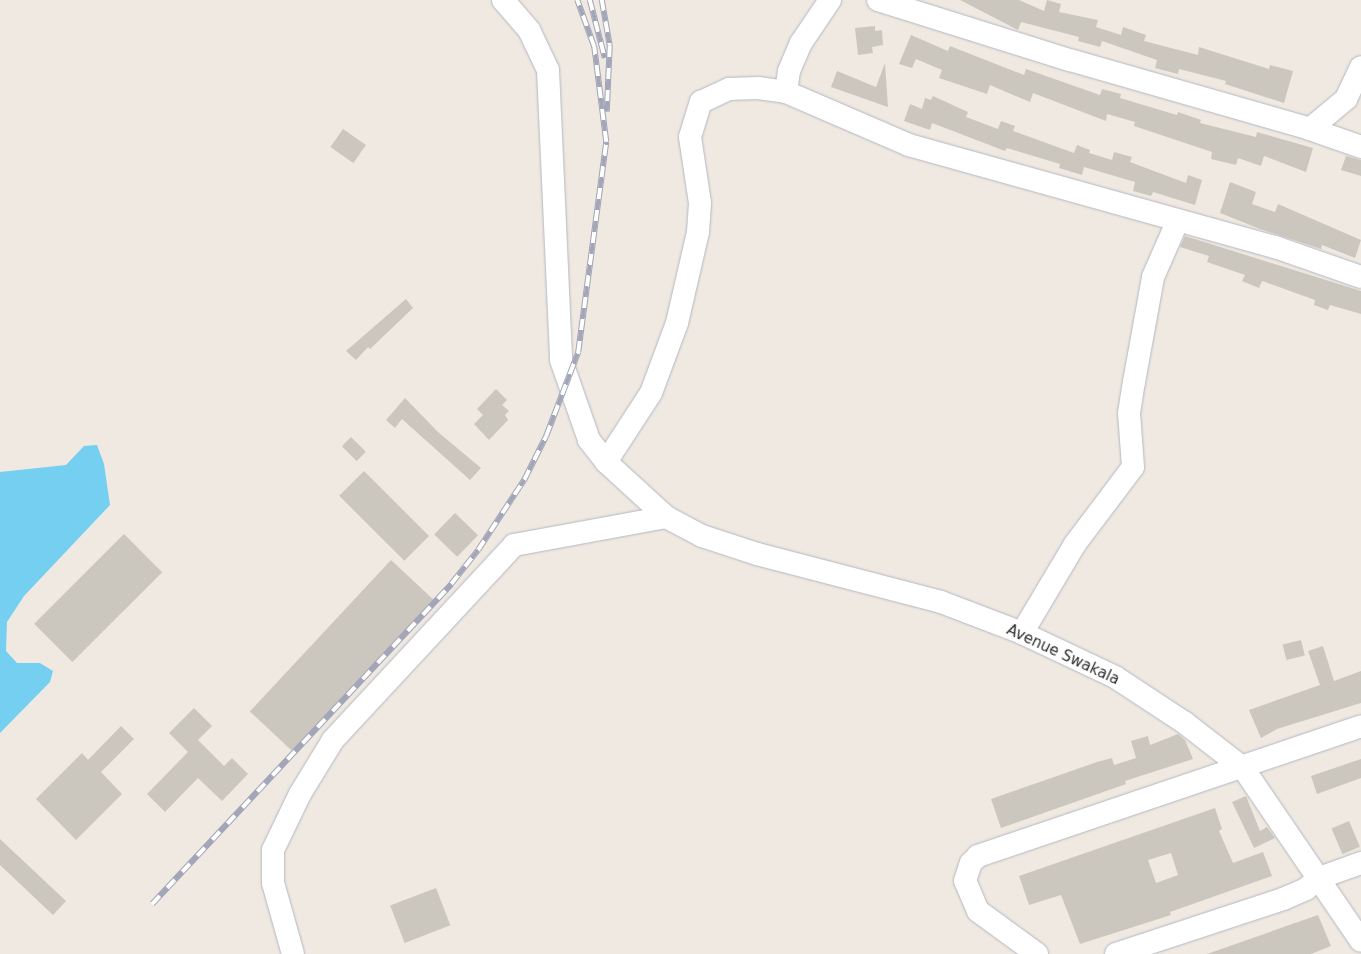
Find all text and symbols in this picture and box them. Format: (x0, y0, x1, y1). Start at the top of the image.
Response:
street label: Avenue Swakala (1004, 621, 1122, 689)

